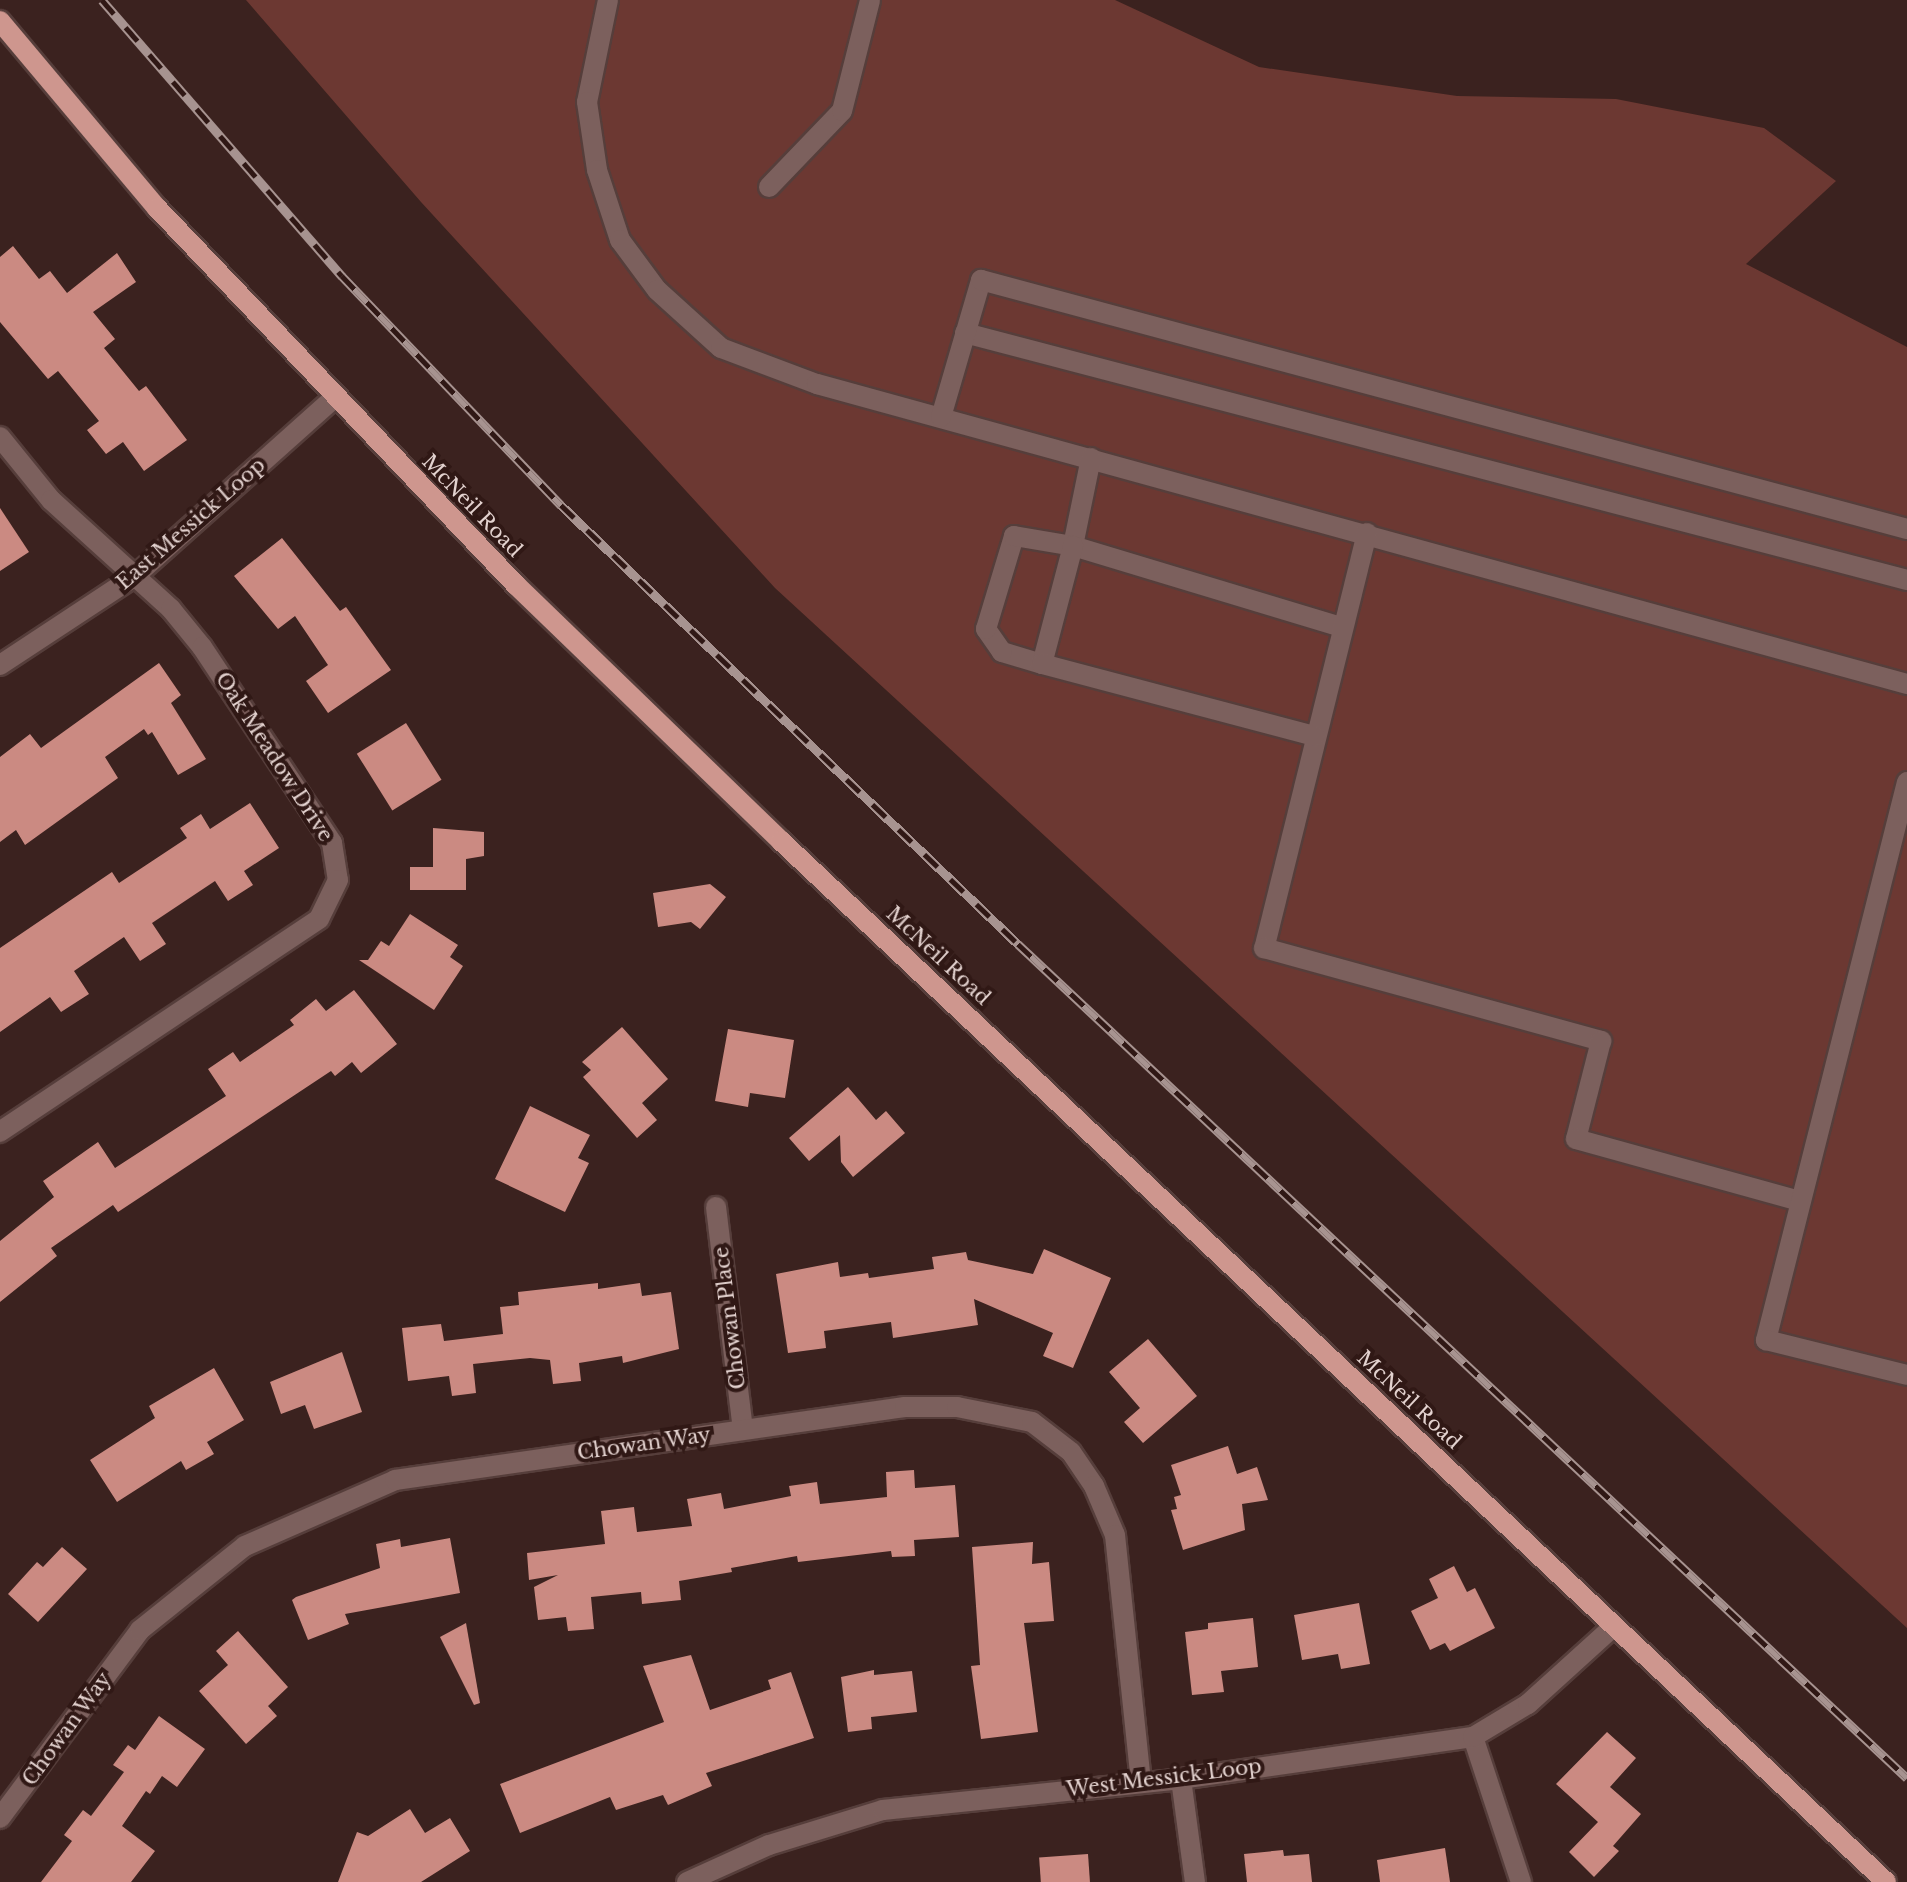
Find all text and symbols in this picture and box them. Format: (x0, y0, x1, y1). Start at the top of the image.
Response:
street label: McNeil Road (417, 450, 527, 562)
street label: East Messick Loop (112, 453, 270, 595)
street label: Oak Meadow Drive (210, 667, 338, 847)
street label: McNeil Road (881, 902, 995, 1010)
street label: Chowan Place (709, 1245, 751, 1391)
street label: McNeil Road (1352, 1346, 1466, 1454)
street label: Chowan Way (575, 1423, 713, 1465)
street label: Chowan Way (18, 1667, 116, 1791)
street label: West Messick Loop (1065, 1754, 1263, 1802)

